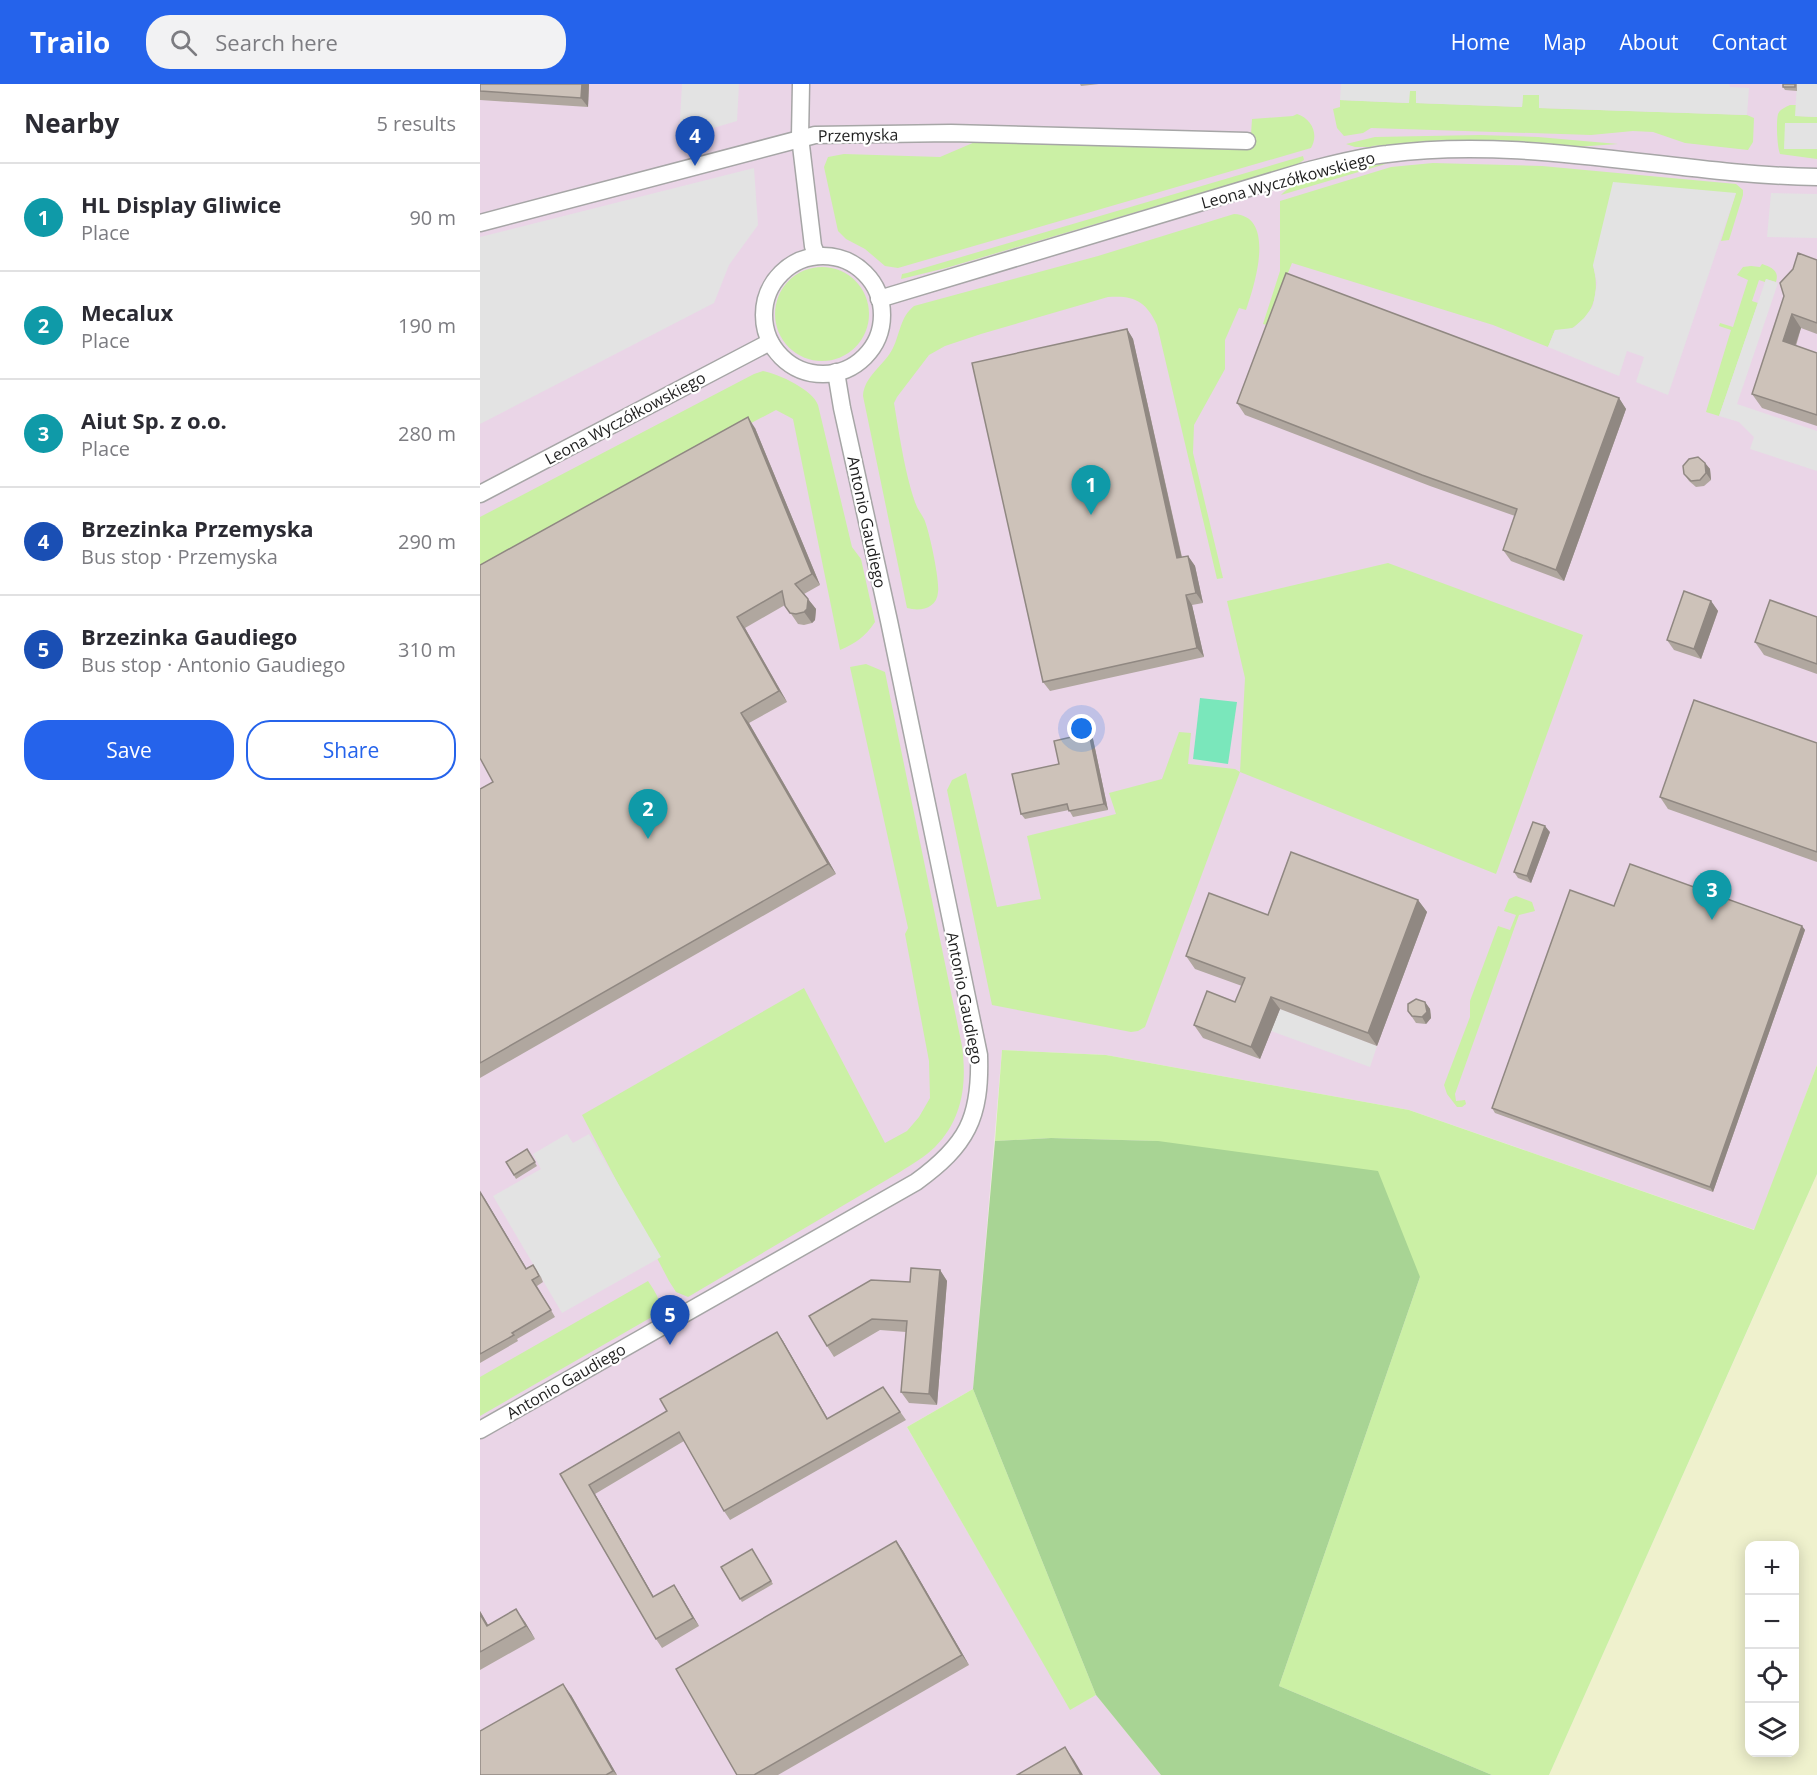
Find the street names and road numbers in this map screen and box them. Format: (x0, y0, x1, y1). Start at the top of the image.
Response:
street label: Przemyska (818, 123, 898, 147)
street label: Leona Wyczółkowskiego (1199, 146, 1377, 214)
street label: Leona Wyczółkowskiego (541, 366, 709, 470)
street label: Antonio Gaudiego (842, 454, 892, 590)
street label: Antonio Gaudiego (941, 930, 989, 1066)
street label: Antonio Gaudiego (502, 1338, 630, 1424)

